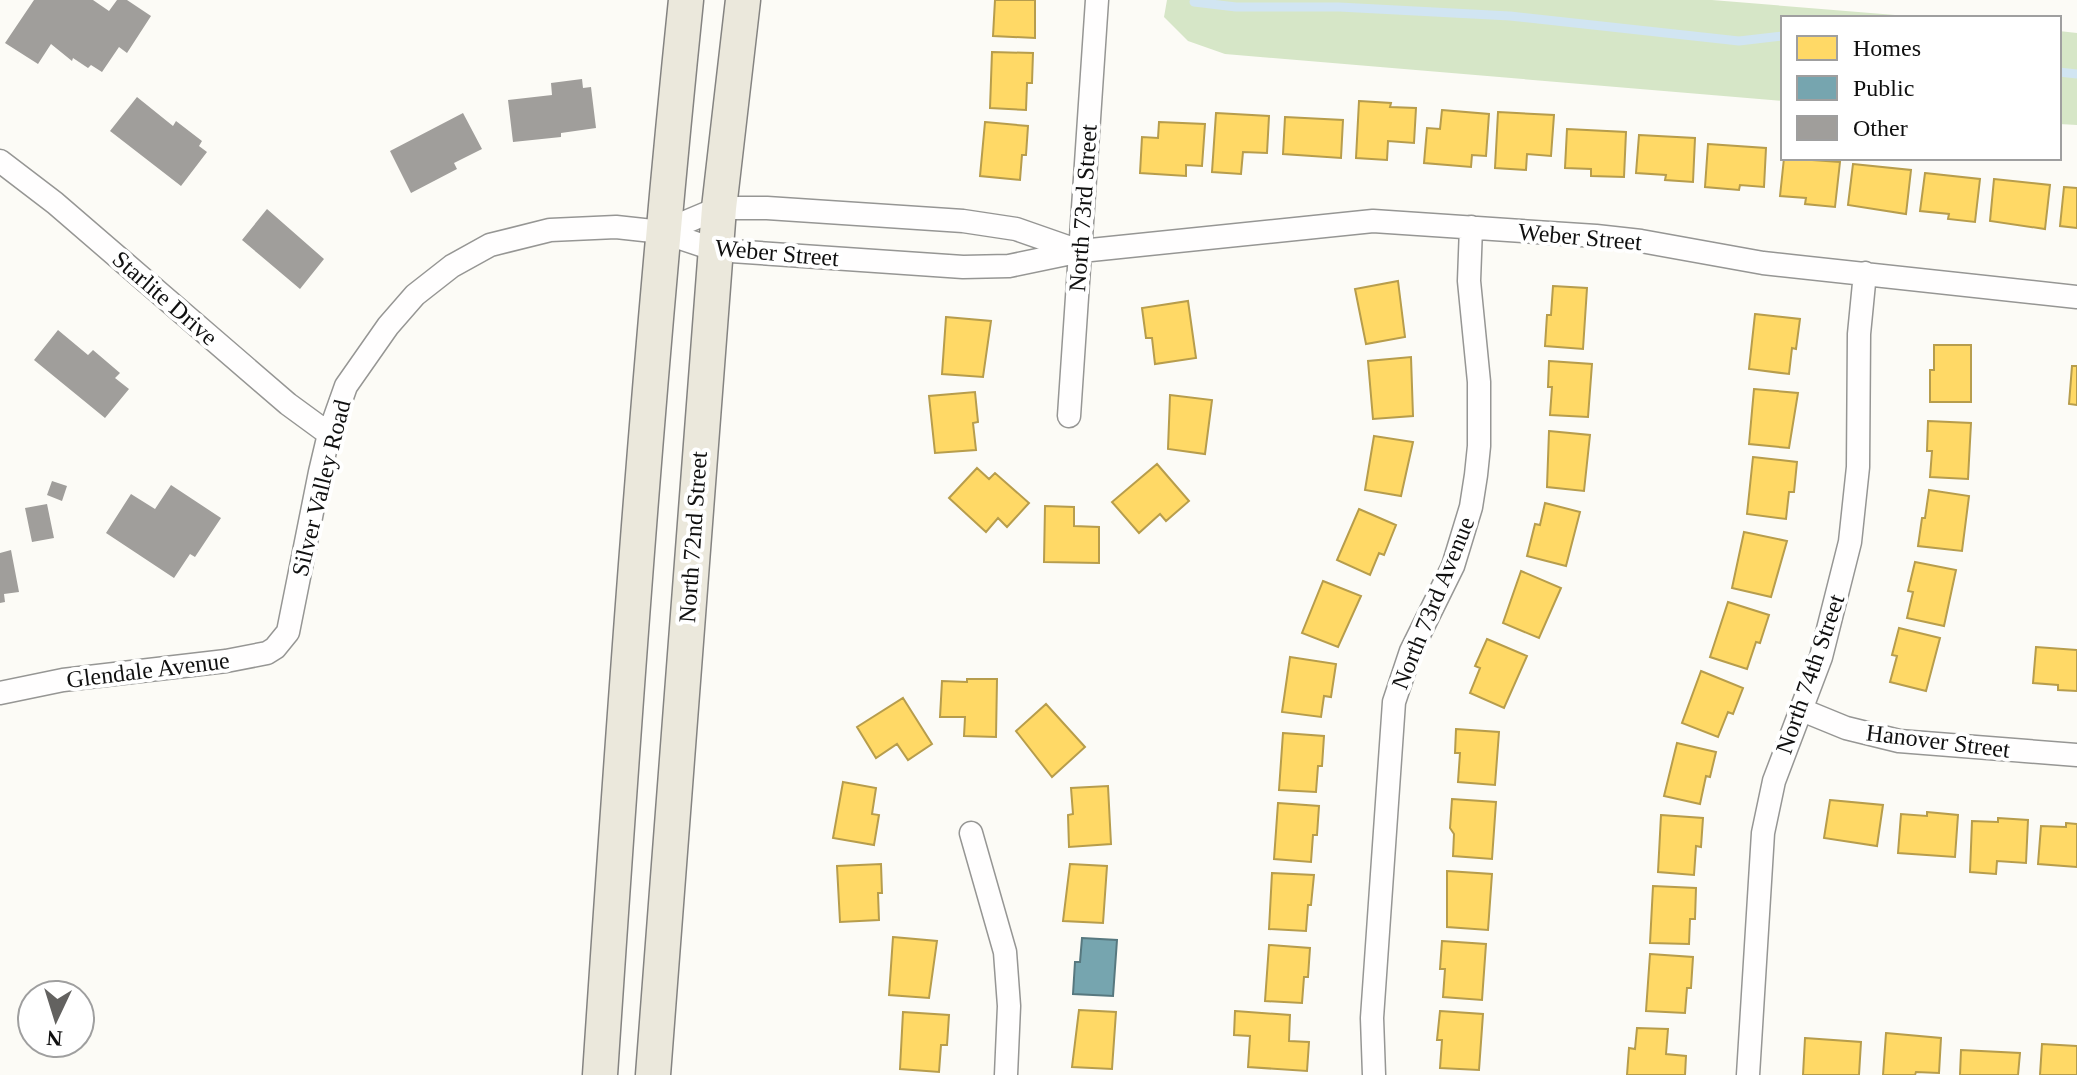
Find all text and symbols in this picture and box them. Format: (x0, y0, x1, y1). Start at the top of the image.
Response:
legend (1781, 16, 2061, 160)
text: Homes (1853, 35, 1921, 61)
text: Public (1853, 75, 1914, 101)
text: Other (1853, 115, 1908, 141)
street label: North 73rd Street (1064, 123, 1102, 293)
street label: Weber Street (1517, 219, 1643, 255)
street label: Weber Street (714, 235, 840, 271)
street label: Starlite Drive (107, 246, 223, 350)
street label: Silver Valley Road (287, 397, 355, 579)
street label: North 72nd Street (674, 450, 712, 624)
street label: North 73rd Avenue (1387, 513, 1479, 693)
street label: North 74th Street (1771, 591, 1850, 757)
street label: Glendale Avenue (65, 647, 231, 693)
street label: Hanover Street (1865, 719, 2012, 763)
north arrow (16, 979, 96, 1059)
text: N (46, 1025, 63, 1051)

